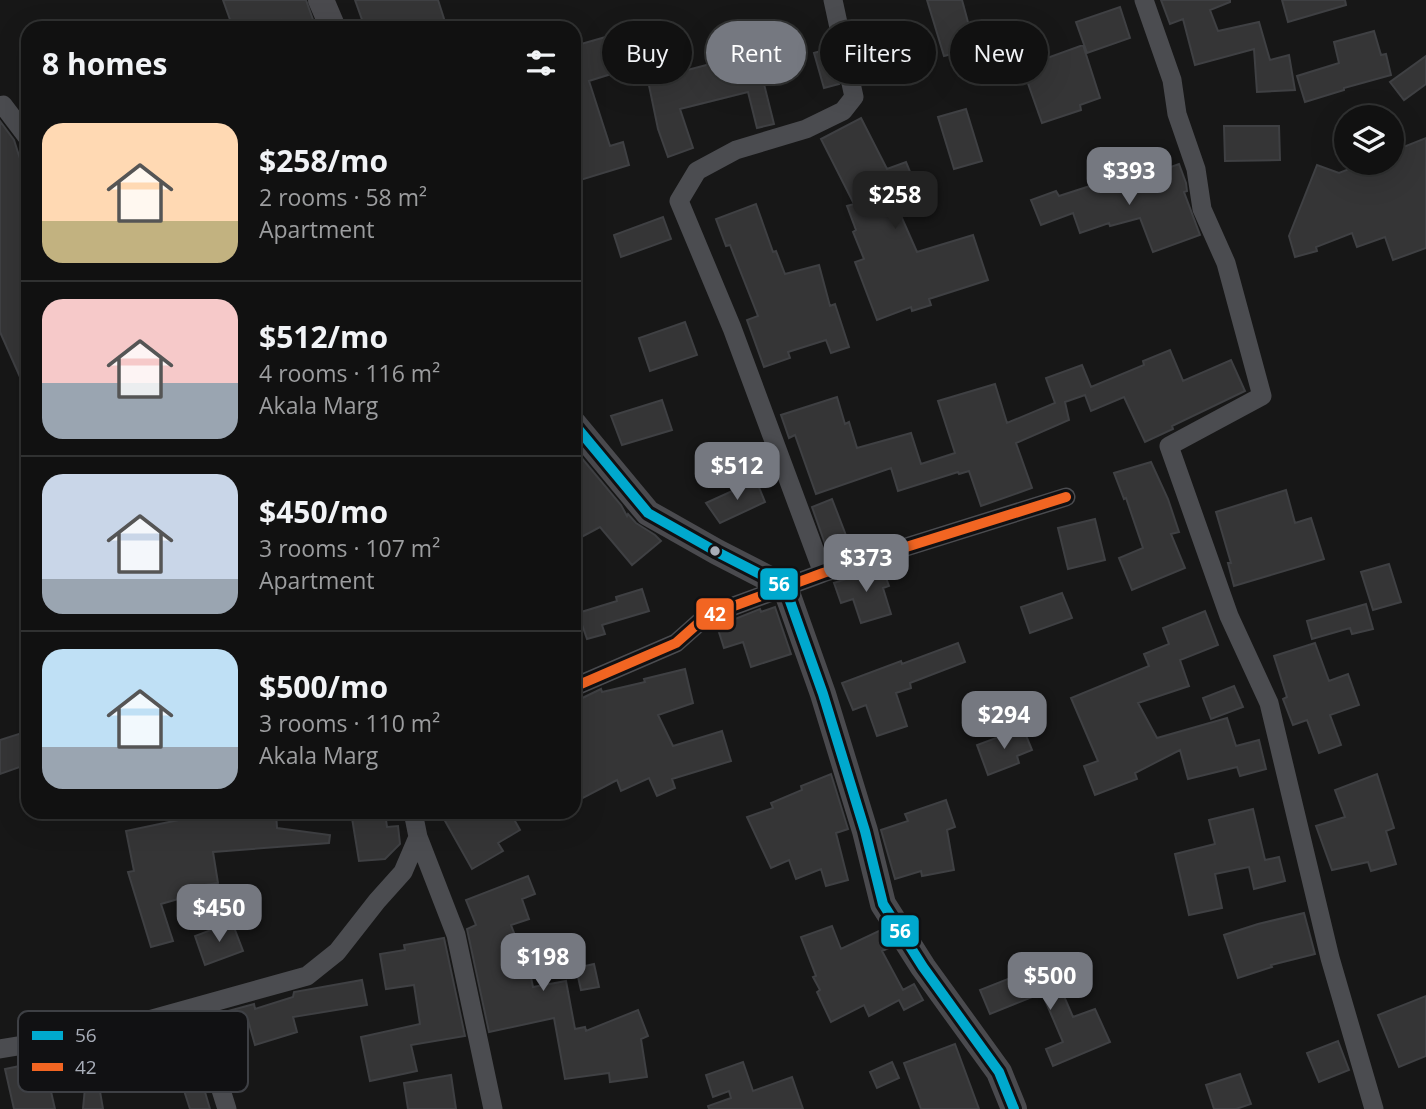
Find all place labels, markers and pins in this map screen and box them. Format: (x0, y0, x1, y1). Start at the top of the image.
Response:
pin: $393 (1088, 148, 1170, 207)
pin: $258 (854, 172, 936, 231)
pin: $512 (696, 442, 778, 502)
pin: $373 (825, 534, 907, 594)
unlabelled marker (708, 544, 722, 558)
pin: $294 (963, 692, 1045, 751)
pin: $450 (178, 884, 260, 944)
pin: $198 (502, 934, 584, 993)
pin: $500 (1009, 953, 1091, 1012)

